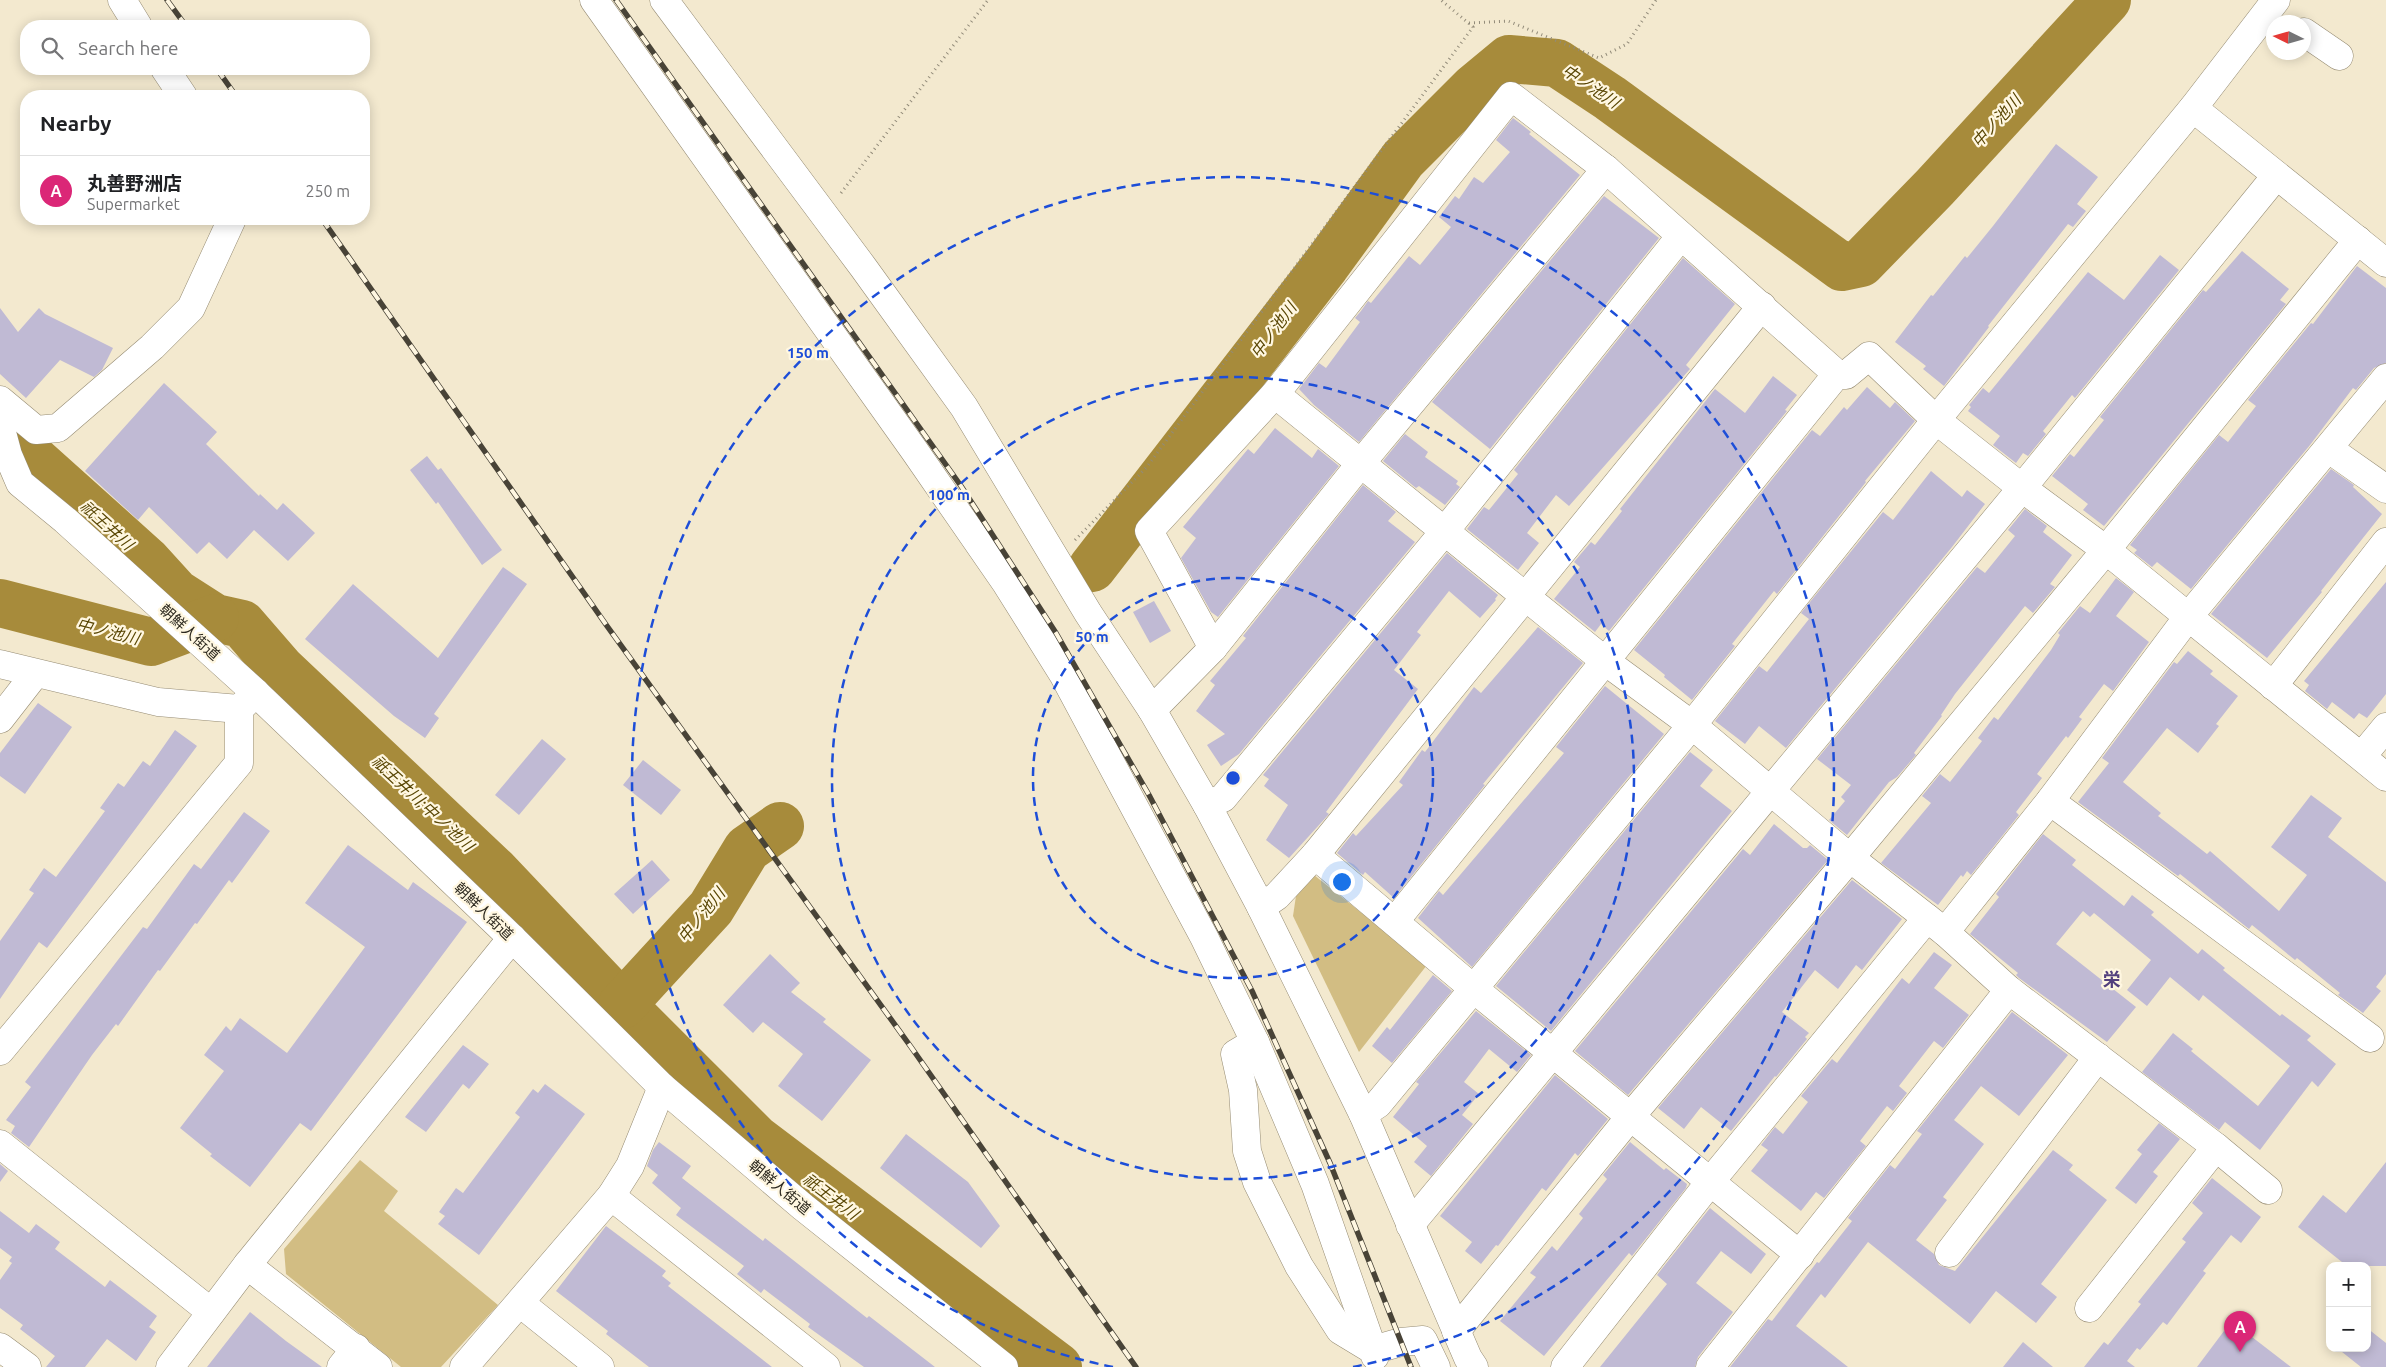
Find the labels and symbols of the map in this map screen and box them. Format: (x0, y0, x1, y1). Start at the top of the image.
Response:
north arrow (2266, 15, 2311, 60)
water label: 中ノ池川 (1559, 61, 1624, 112)
water label: 中ノ池川 (1968, 90, 2025, 151)
water label: 中ノ池川 (1247, 297, 1301, 361)
text: 150 m (787, 344, 829, 361)
text: 100 m (928, 486, 970, 503)
water label: 祇王井川 (77, 497, 138, 554)
street label: 朝鮮人街道 (156, 601, 224, 663)
water label: 中ノ池川 (75, 615, 143, 648)
text: 50 m (1075, 628, 1109, 645)
water label: 祇王井川;中ノ池川 (369, 751, 479, 856)
centre of rings (1224, 769, 1242, 787)
your location (1329, 869, 1355, 895)
street label: 朝鮮人街道 (451, 879, 517, 943)
water label: 中ノ池川 (674, 883, 729, 946)
district label: 栄 (2103, 969, 2121, 989)
street label: 朝鮮人街道 (746, 1156, 814, 1218)
water label: 祇王井川 (800, 1170, 864, 1224)
pin: A (2224, 1311, 2256, 1352)

